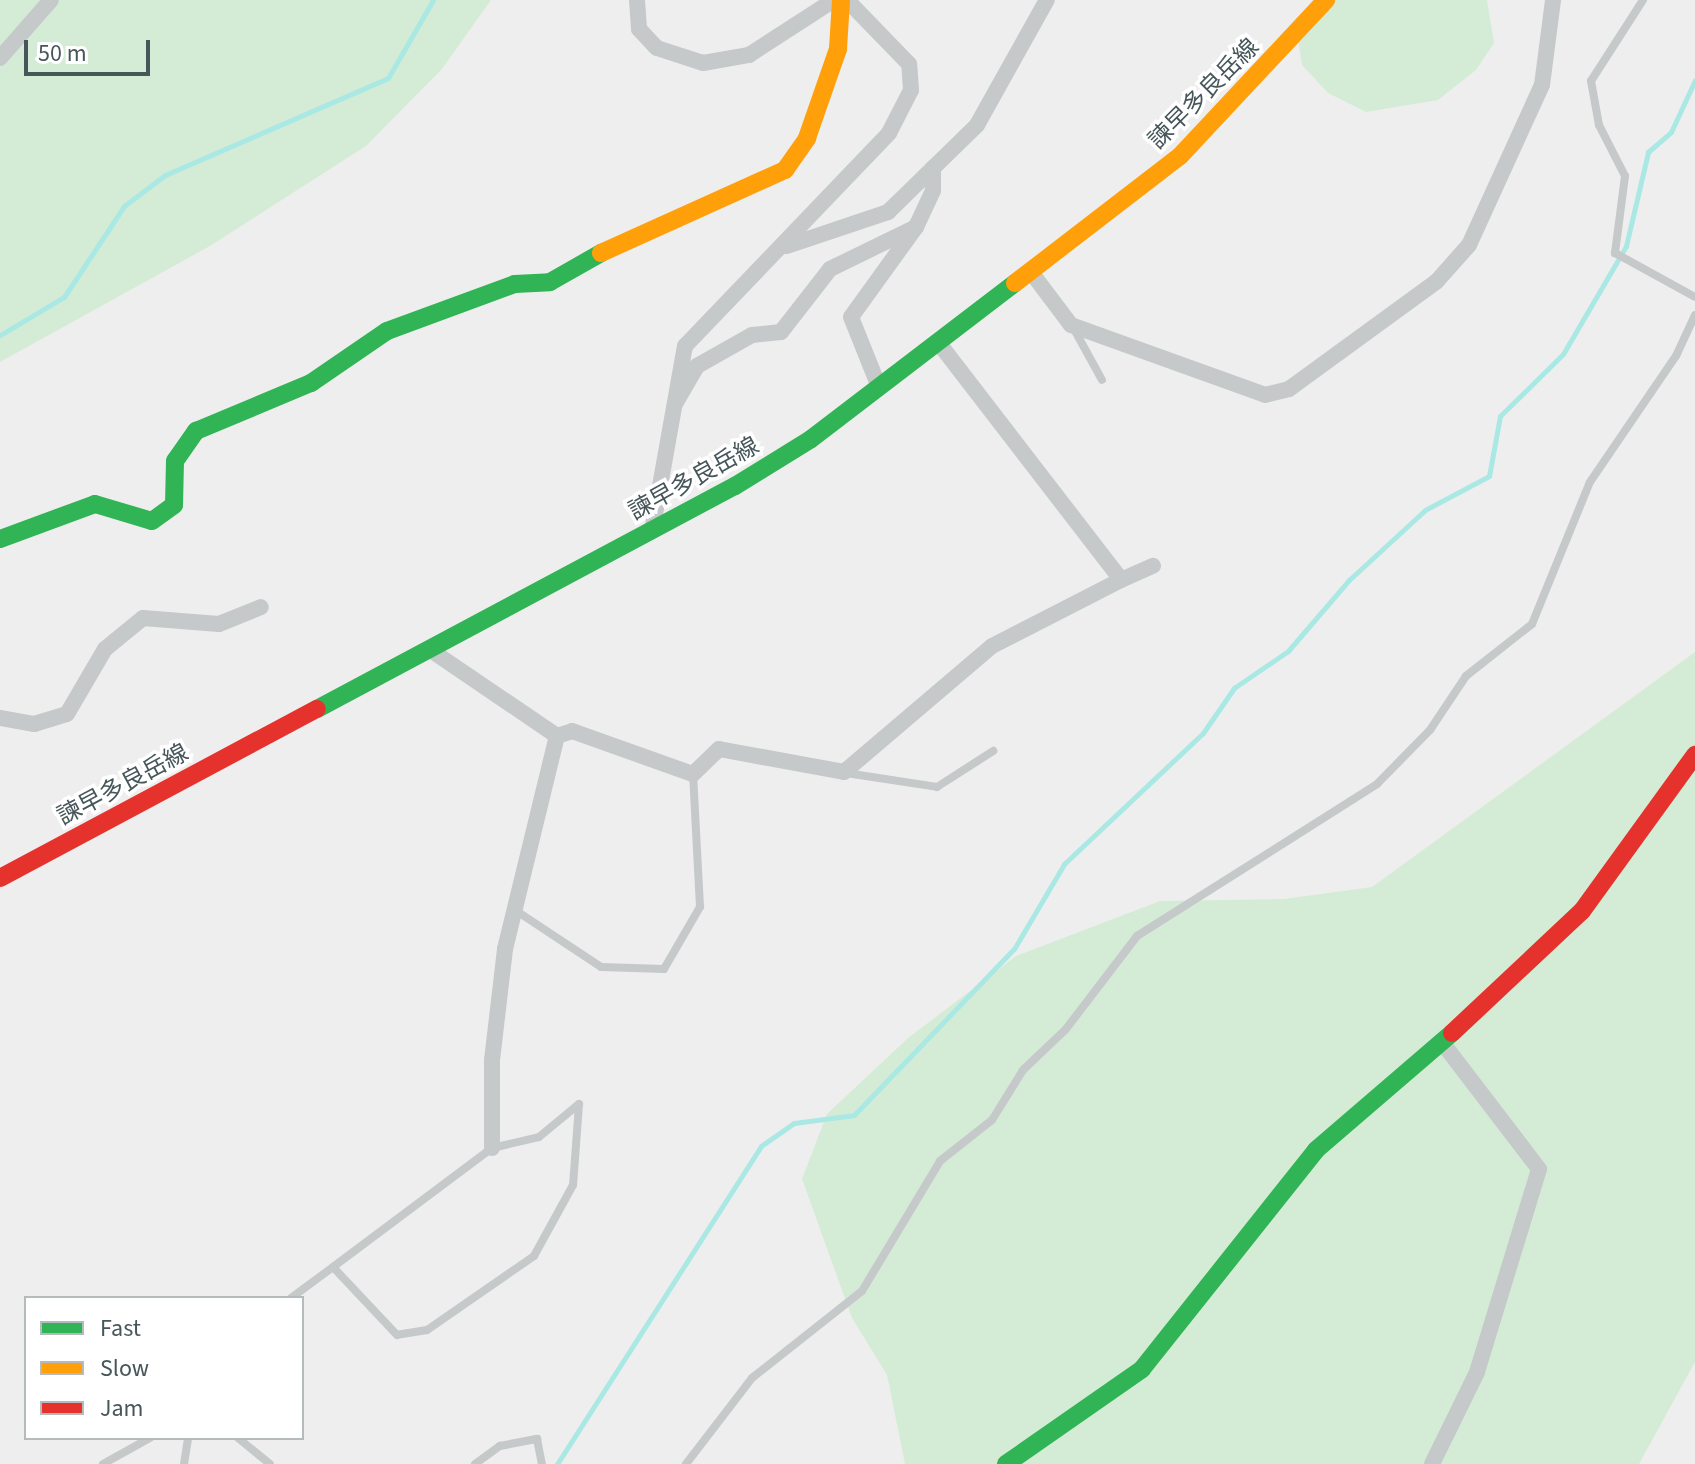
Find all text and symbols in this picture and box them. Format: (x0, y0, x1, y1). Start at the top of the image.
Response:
scale bar (28, 24, 154, 74)
street label: 諫早多良岳線 (1143, 33, 1265, 155)
text: 50 m (38, 36, 87, 71)
street label: 諫早多良岳線 (624, 431, 764, 527)
street label: 諫早多良岳線 (53, 738, 193, 832)
legend (24, 1296, 304, 1440)
text: Fast (100, 1311, 141, 1346)
text: Slow (100, 1351, 149, 1386)
text: Jam (100, 1391, 144, 1426)

